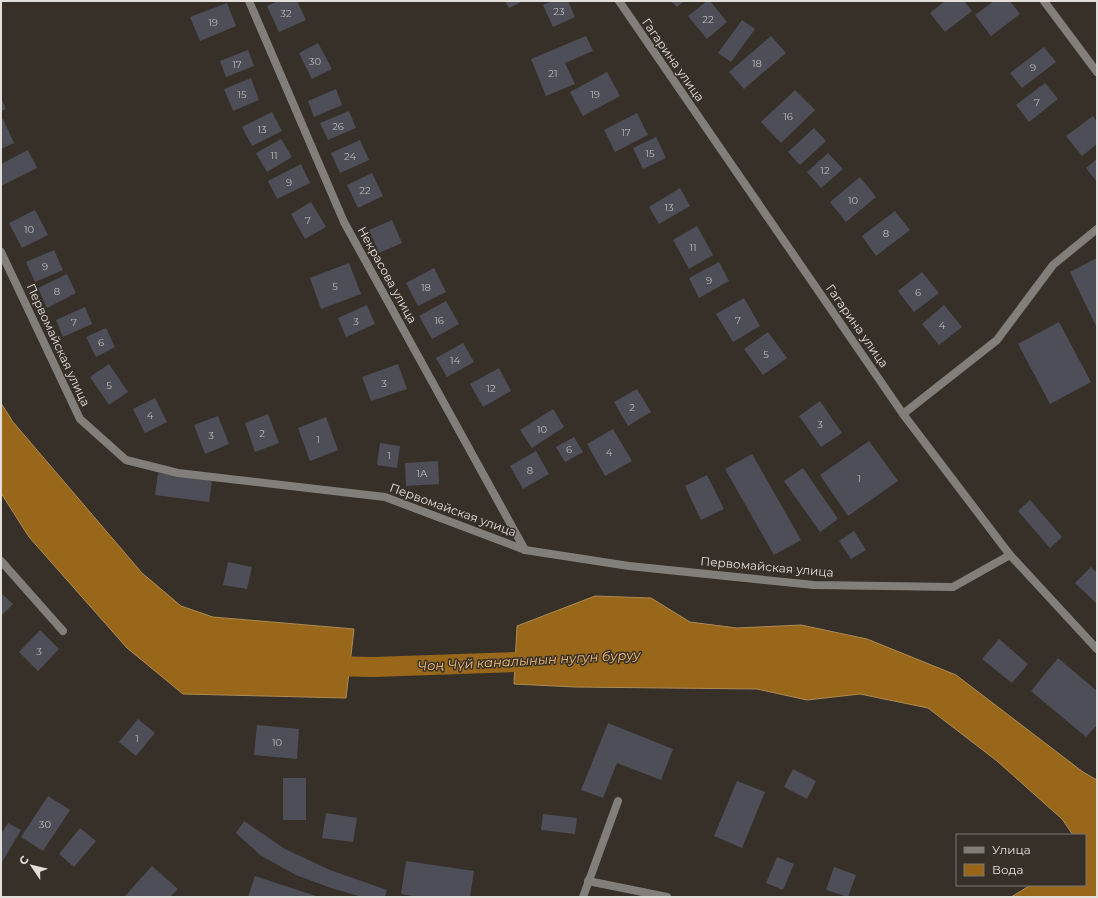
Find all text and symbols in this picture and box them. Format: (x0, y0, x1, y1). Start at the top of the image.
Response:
house number: 23 (553, 5, 565, 18)
house number: 32 (280, 7, 292, 20)
house number: 22 (702, 13, 714, 26)
street label: Гагарина улица (639, 15, 708, 104)
house number: 19 (208, 16, 218, 29)
house number: 30 (309, 55, 322, 68)
house number: 18 (752, 57, 762, 70)
house number: 17 (232, 58, 242, 71)
house number: 9 (1030, 61, 1036, 74)
house number: 21 (548, 67, 558, 80)
house number: 15 (237, 88, 247, 101)
house number: 19 (590, 88, 600, 101)
house number: 7 (1034, 96, 1040, 109)
house number: 16 (783, 110, 793, 123)
house number: 26 (332, 120, 344, 133)
house number: 13 (257, 123, 267, 136)
house number: 17 (621, 126, 631, 139)
house number: 15 (645, 147, 655, 160)
house number: 11 (270, 149, 278, 162)
house number: 24 (344, 150, 356, 163)
house number: 12 (820, 164, 830, 177)
house number: 9 (286, 176, 292, 189)
house number: 22 (359, 184, 371, 197)
house number: 10 (848, 194, 858, 207)
house number: 13 (664, 201, 674, 214)
house number: 7 (305, 214, 311, 227)
house number: 10 (24, 223, 34, 236)
street label: Некрасова улица (355, 224, 420, 326)
house number: 8 (883, 227, 889, 240)
house number: 11 (689, 241, 697, 254)
house number: 9 (42, 260, 48, 273)
house number: 9 (706, 274, 712, 287)
house number: 5 (332, 280, 338, 293)
street label: Первомайская улица (23, 281, 94, 409)
house number: 18 (421, 281, 431, 294)
street label: Гагарина улица (823, 281, 892, 370)
house number: 8 (54, 285, 60, 298)
house number: 6 (915, 286, 921, 299)
house number: 16 (434, 314, 444, 327)
house number: 7 (735, 314, 741, 327)
house number: 3 (353, 315, 359, 328)
house number: 7 (71, 316, 77, 329)
house number: 4 (939, 319, 946, 332)
house number: 6 (98, 336, 104, 349)
house number: 5 (763, 348, 769, 361)
house number: 14 (450, 354, 460, 367)
house number: 3 (381, 377, 387, 390)
house number: 5 (106, 379, 112, 392)
house number: 12 (486, 382, 496, 395)
house number: 2 (629, 401, 635, 414)
house number: 4 (147, 409, 154, 422)
house number: 3 (817, 418, 823, 431)
house number: 10 (537, 423, 547, 436)
house number: 2 (259, 427, 265, 440)
house number: 3 (208, 429, 214, 442)
house number: 1 (316, 433, 320, 446)
house number: 6 (566, 443, 572, 456)
house number: 4 (606, 446, 613, 459)
house number: 1 (387, 449, 391, 462)
house number: 8 (527, 464, 533, 477)
house number: 1А (416, 467, 428, 480)
house number: 1 (857, 472, 861, 485)
street label: Первомайская улица (388, 480, 519, 539)
street label: Первомайская улица (700, 553, 834, 580)
house number: 3 (36, 645, 42, 658)
water label: Чоң Чүй каналынын нугун буруу (417, 646, 642, 674)
house number: 1 (135, 732, 139, 745)
house number: 10 (272, 736, 282, 749)
house number: 30 (39, 818, 52, 831)
legend (956, 834, 1086, 886)
text: Улица (992, 842, 1031, 857)
north arrow (12, 846, 52, 886)
text: С (16, 853, 32, 868)
text: Вода (992, 862, 1023, 877)

